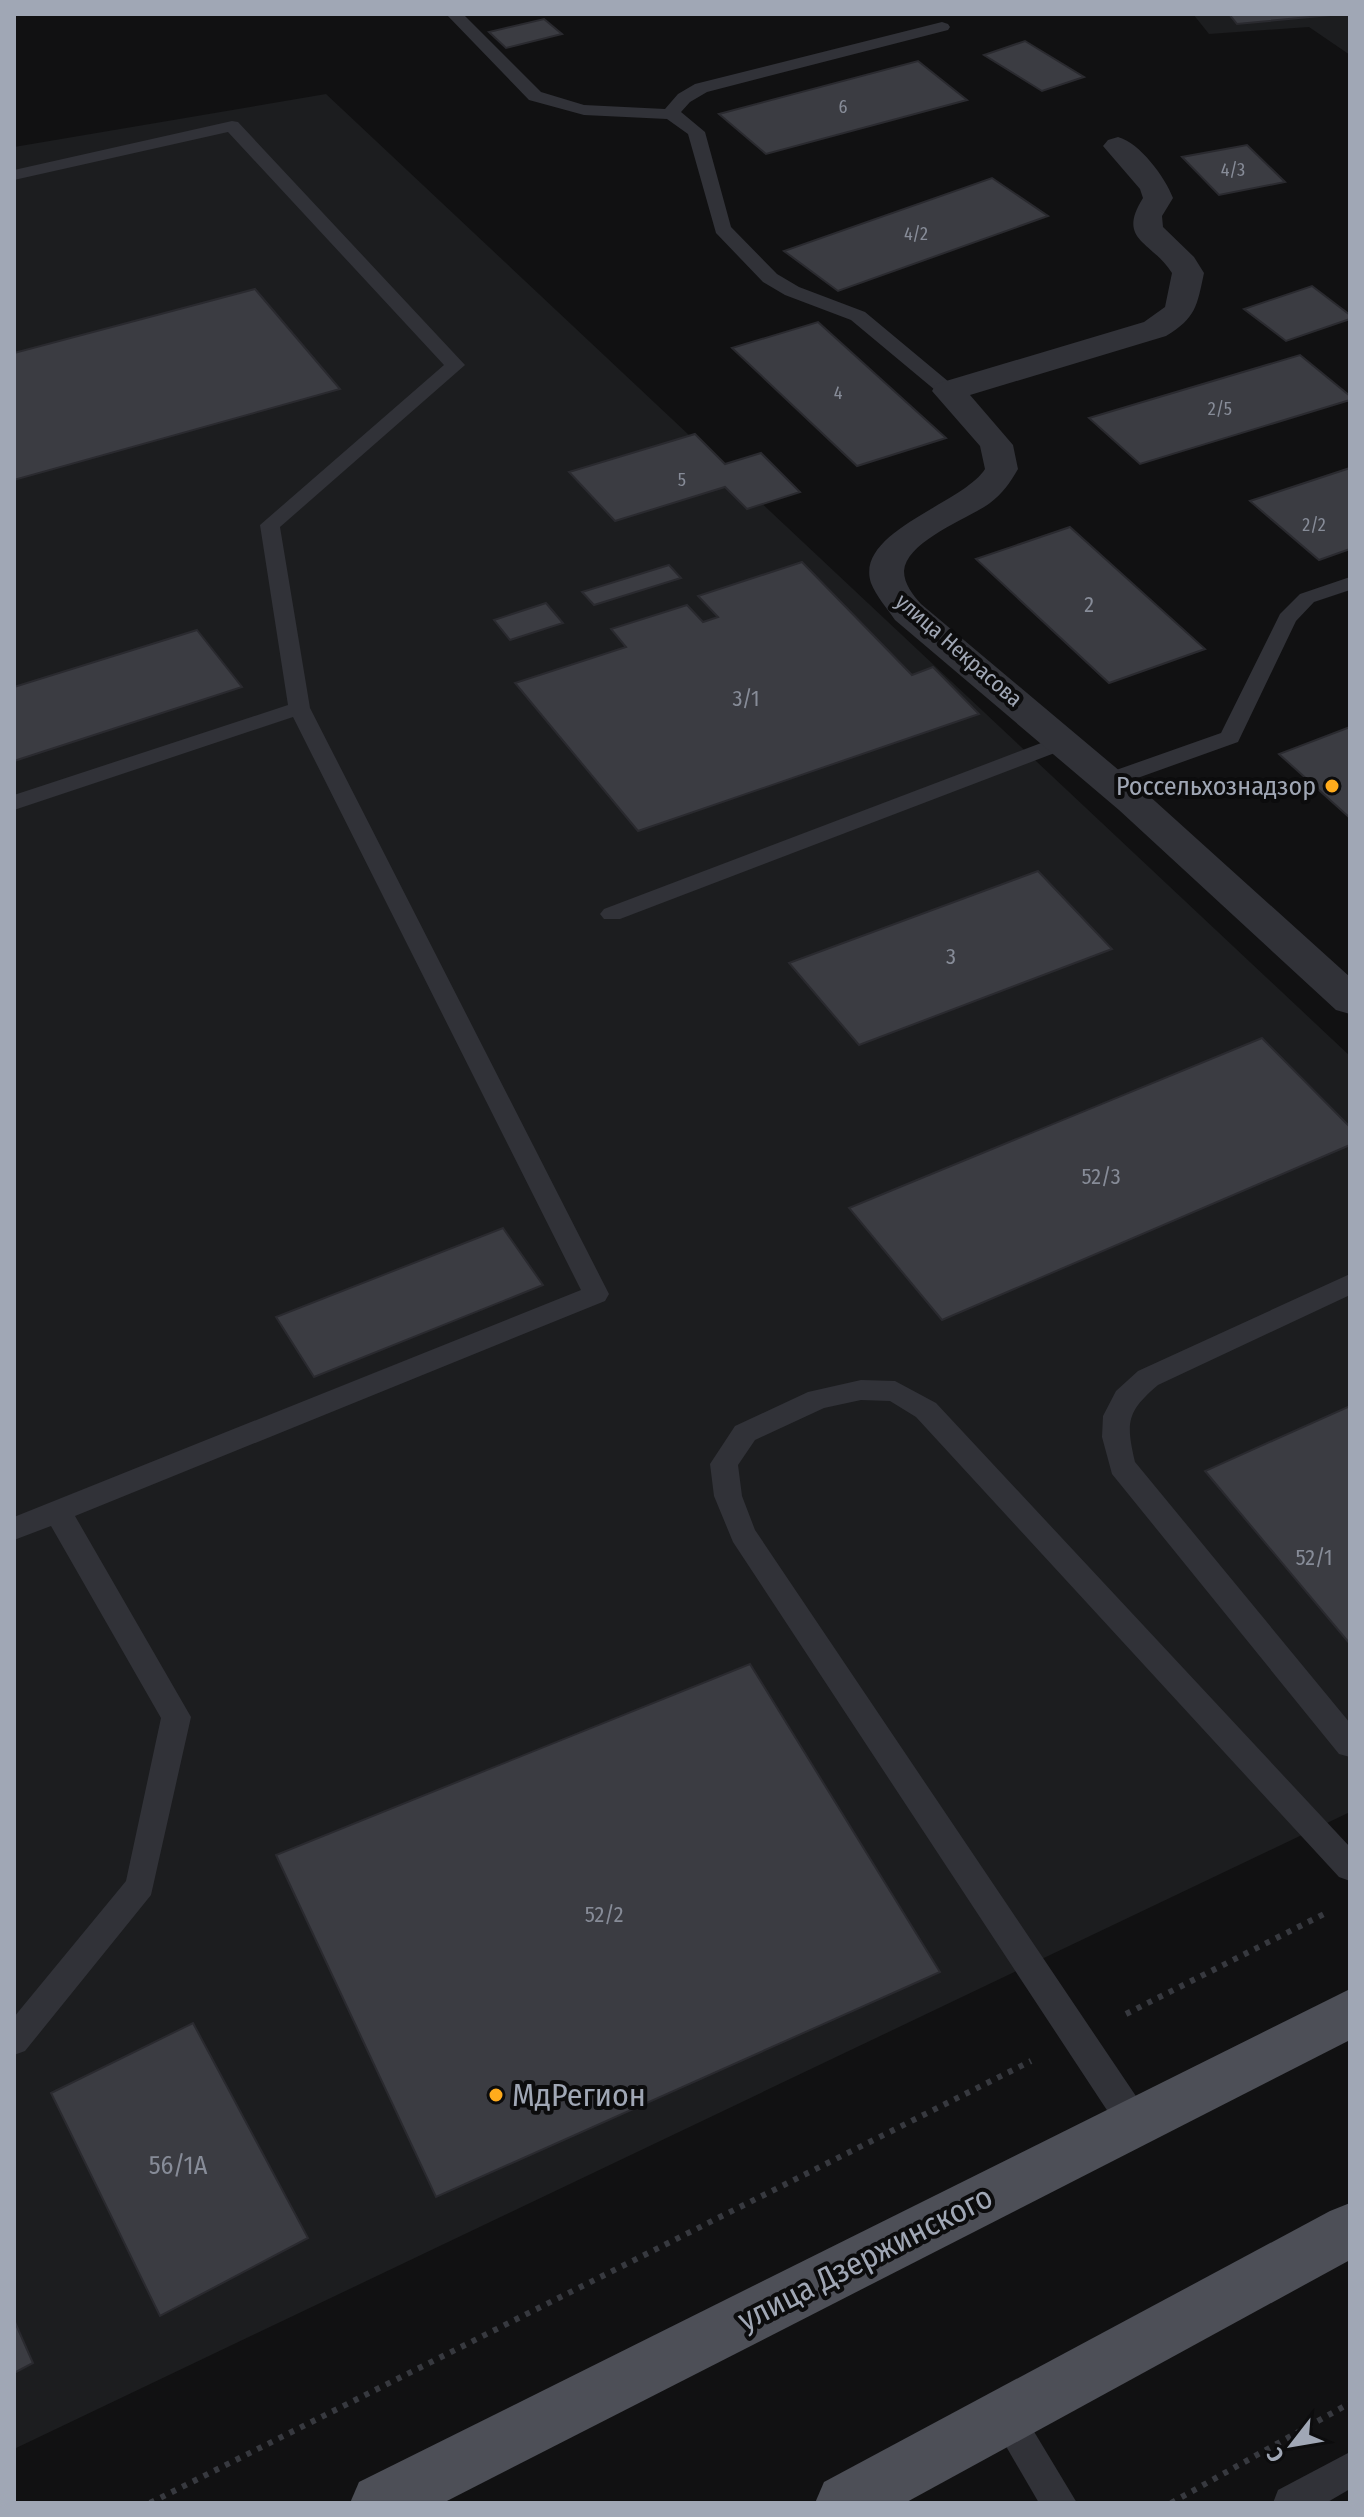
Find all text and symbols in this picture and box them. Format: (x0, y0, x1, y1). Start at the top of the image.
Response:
house number: 6 (839, 96, 848, 118)
house number: 4/3 (1221, 159, 1245, 181)
house number: 4/2 (904, 223, 928, 245)
house number: 4 (834, 382, 843, 404)
house number: 2/5 (1208, 398, 1232, 420)
house number: 5 (678, 469, 686, 491)
house number: 2/2 (1302, 514, 1326, 536)
street label: улица Некрасова (890, 588, 1028, 712)
house number: 2 (1084, 591, 1094, 618)
house number: 3/1 (732, 685, 760, 712)
place label: Россельхознадзор (1116, 771, 1316, 802)
marker: Россельхознадзор (1323, 777, 1341, 795)
house number: 3 (946, 943, 956, 970)
house number: 52/3 (1081, 1163, 1121, 1190)
house number: 52/1 (1295, 1544, 1333, 1571)
house number: 52/2 (585, 1901, 623, 1928)
place label: МдРегион (512, 2076, 646, 2114)
marker: МдРегион (487, 2086, 505, 2104)
house number: 56/1А (149, 2150, 208, 2181)
street label: улица Дзержинского (731, 2177, 999, 2339)
north arrow (1252, 2405, 1332, 2485)
text: С (1261, 2443, 1290, 2467)

